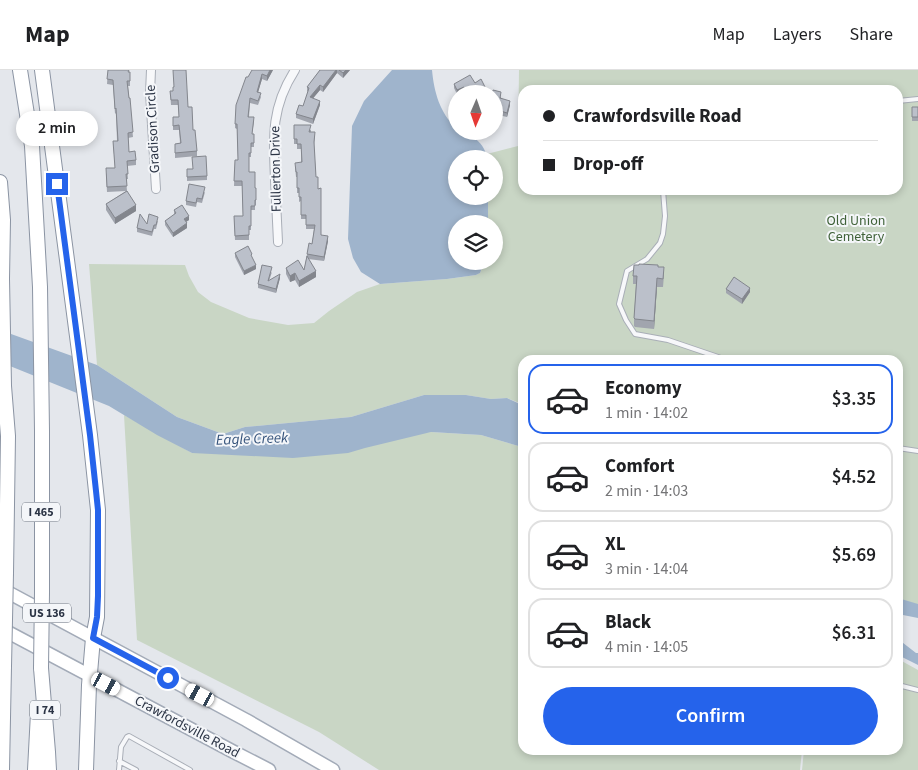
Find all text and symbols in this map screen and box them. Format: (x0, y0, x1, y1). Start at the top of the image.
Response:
text: Map (25, 17, 70, 52)
text: Map (713, 22, 745, 47)
text: Layers (773, 22, 822, 47)
text: Share (850, 22, 893, 47)
street label: Gradison Circle (141, 84, 165, 174)
north arrow (448, 85, 502, 140)
map controls (448, 85, 503, 270)
text: Crawfordsville Road (573, 103, 742, 130)
callout: 2 min (16, 112, 98, 146)
text: 2 min (38, 117, 76, 139)
street label: Fullerton Drive (265, 126, 287, 212)
button: locate (448, 150, 503, 205)
text: Drop-off (573, 151, 643, 178)
route end (46, 173, 68, 195)
park label: Old Union Cemetery (827, 211, 885, 247)
button: layers (448, 215, 503, 270)
text: Economy (605, 375, 682, 402)
icon: car (545, 377, 590, 422)
text: $3.35 (832, 386, 876, 413)
text: 1 min · 14:02 (605, 402, 688, 424)
water label: Eagle Creek (216, 427, 289, 451)
text: Comfort (605, 453, 675, 480)
icon: car (545, 455, 590, 500)
text: $4.52 (832, 464, 876, 491)
text: 2 min · 14:03 (605, 480, 688, 502)
road number: I 465 (22, 502, 60, 522)
text: XL (605, 531, 626, 558)
icon: car (545, 533, 590, 578)
text: $5.69 (832, 542, 876, 569)
text: 3 min · 14:04 (605, 558, 688, 580)
road number: US 136 (23, 604, 71, 622)
text: Black (605, 609, 651, 636)
icon: car (545, 611, 590, 656)
text: $6.31 (832, 620, 876, 647)
text: 4 min · 14:05 (605, 636, 688, 658)
route start (157, 667, 179, 689)
car (89, 670, 122, 698)
car (183, 681, 216, 709)
button: Confirm (543, 687, 878, 745)
street label: Crawfordsville Road (131, 691, 243, 763)
road number: I 74 (30, 700, 60, 720)

